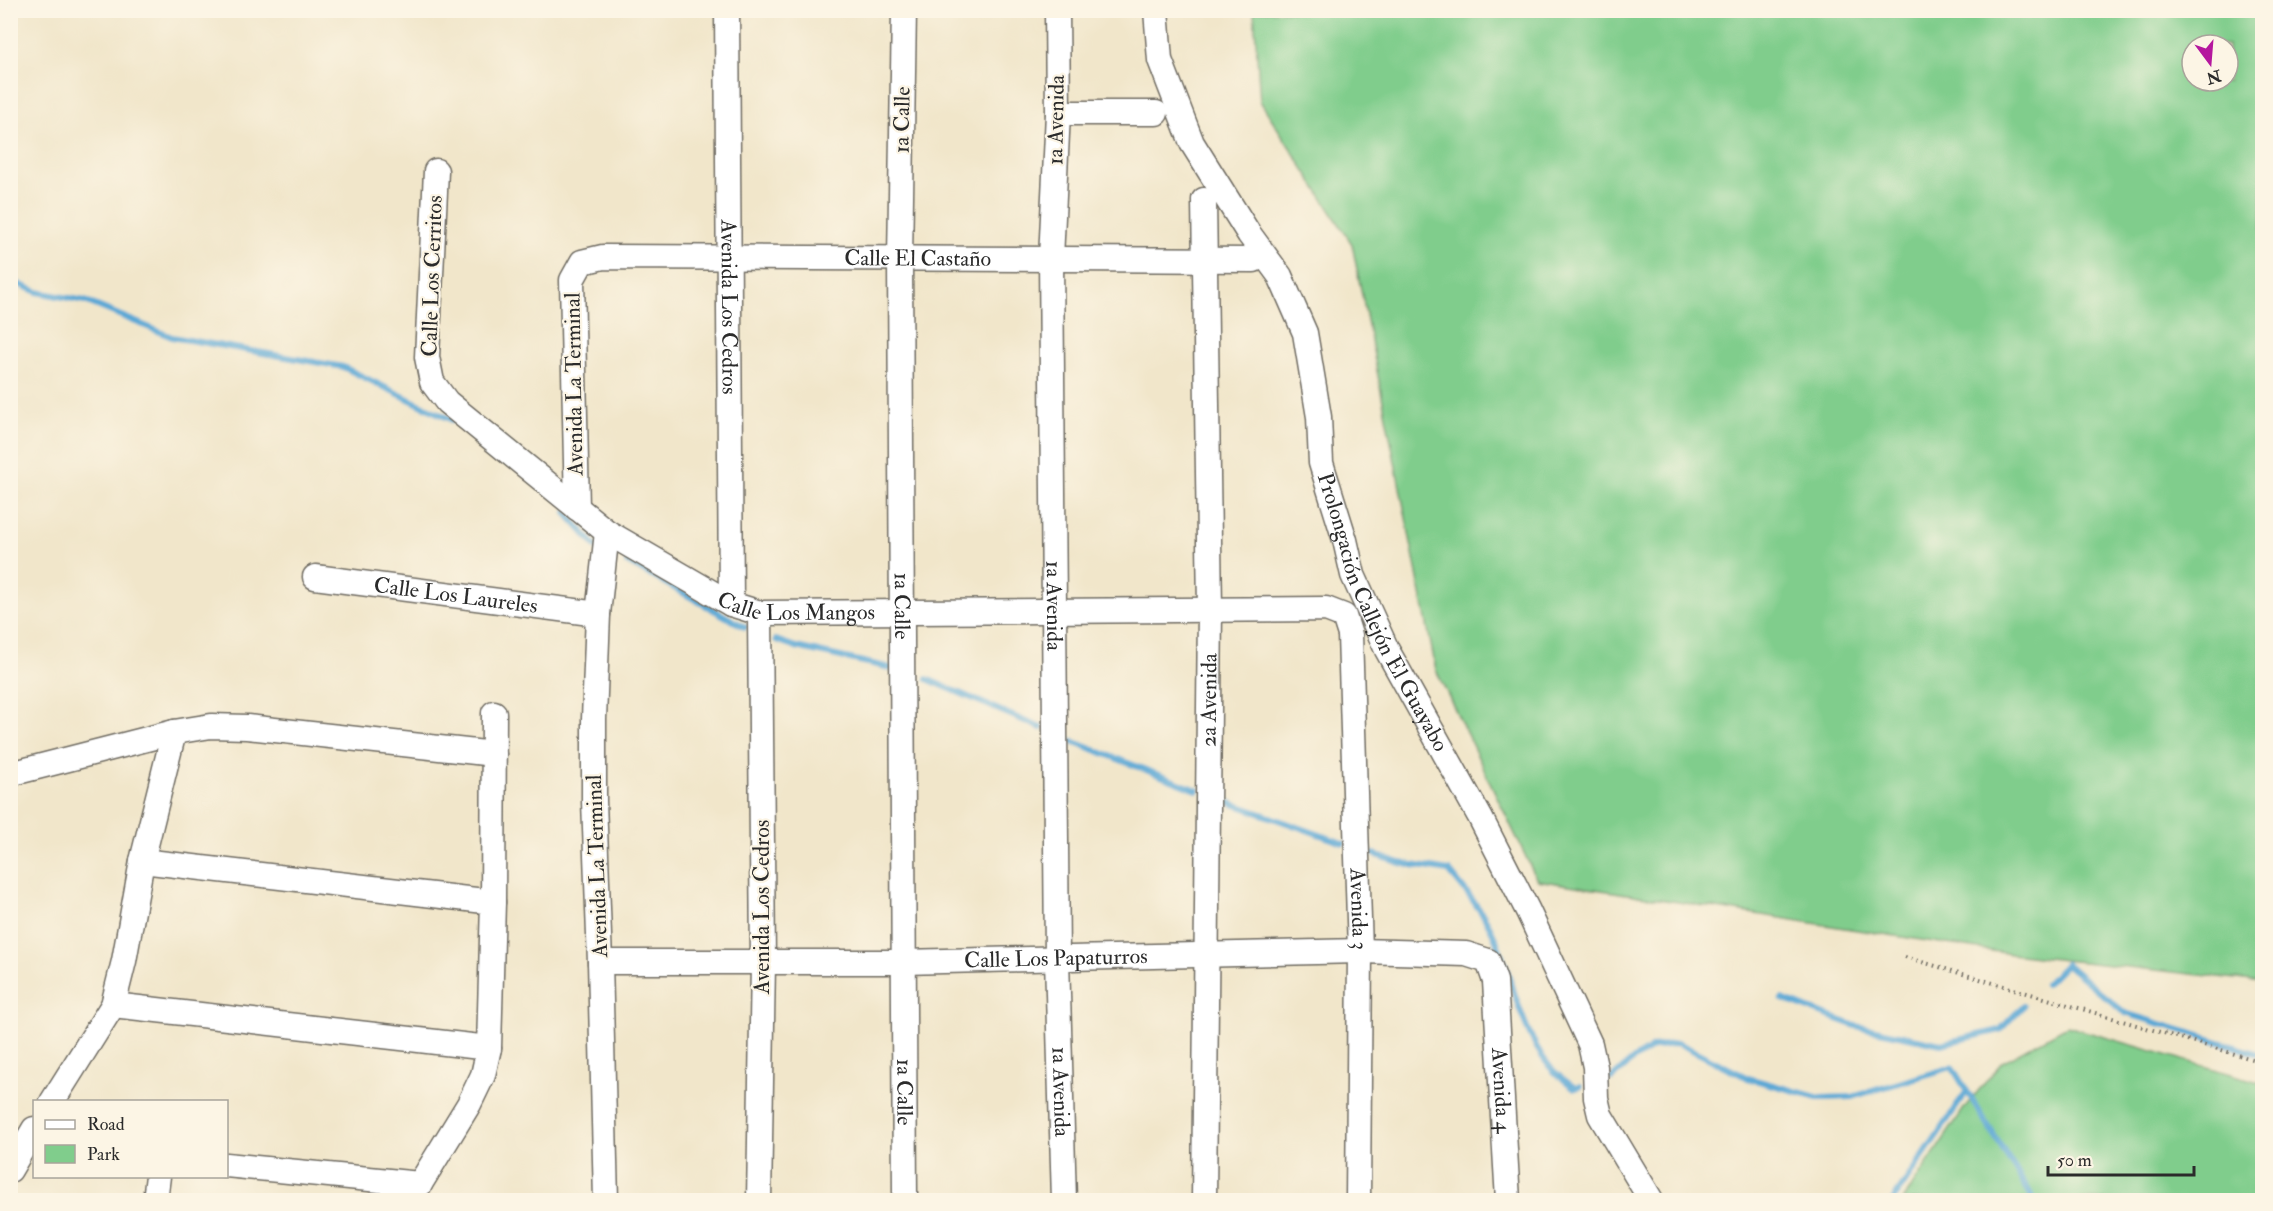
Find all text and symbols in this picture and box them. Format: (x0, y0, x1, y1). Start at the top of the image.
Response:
north arrow (2180, 33, 2240, 93)
text: N (2204, 65, 2224, 88)
street label: 1a Avenida (1041, 74, 1071, 165)
street label: 1a Calle (887, 86, 917, 154)
street label: Calle Los Cerritos (415, 195, 449, 357)
street label: Avenida Los Cedros (714, 218, 744, 395)
street label: Calle El Castaño (844, 244, 991, 273)
street label: Avenida La Terminal (558, 292, 590, 477)
street label: Prolongación Callejón El Guayabo (1311, 469, 1455, 756)
street label: 1a Avenida (1040, 560, 1068, 652)
street label: Calle Los Laureles (372, 571, 539, 620)
street label: 1a Calle (888, 572, 916, 640)
street label: Calle Los Mangos (712, 585, 875, 627)
street label: 2a Avenida (1195, 652, 1224, 747)
street label: Avenida La Terminal (580, 774, 614, 959)
street label: Avenida Los Cedros (748, 820, 776, 995)
street label: Avenida 3 (1343, 867, 1374, 950)
street label: Calle Los Papaturros (964, 942, 1148, 975)
street label: 1a Avenida (1046, 1046, 1076, 1138)
street label: Avenida 4 (1485, 1046, 1518, 1135)
street label: 1a Calle (890, 1058, 919, 1126)
legend (33, 1100, 228, 1178)
text: Road (87, 1113, 125, 1136)
scale bar (2048, 1139, 2194, 1177)
text: Park (87, 1143, 120, 1166)
text: 50 m (2057, 1149, 2092, 1172)

